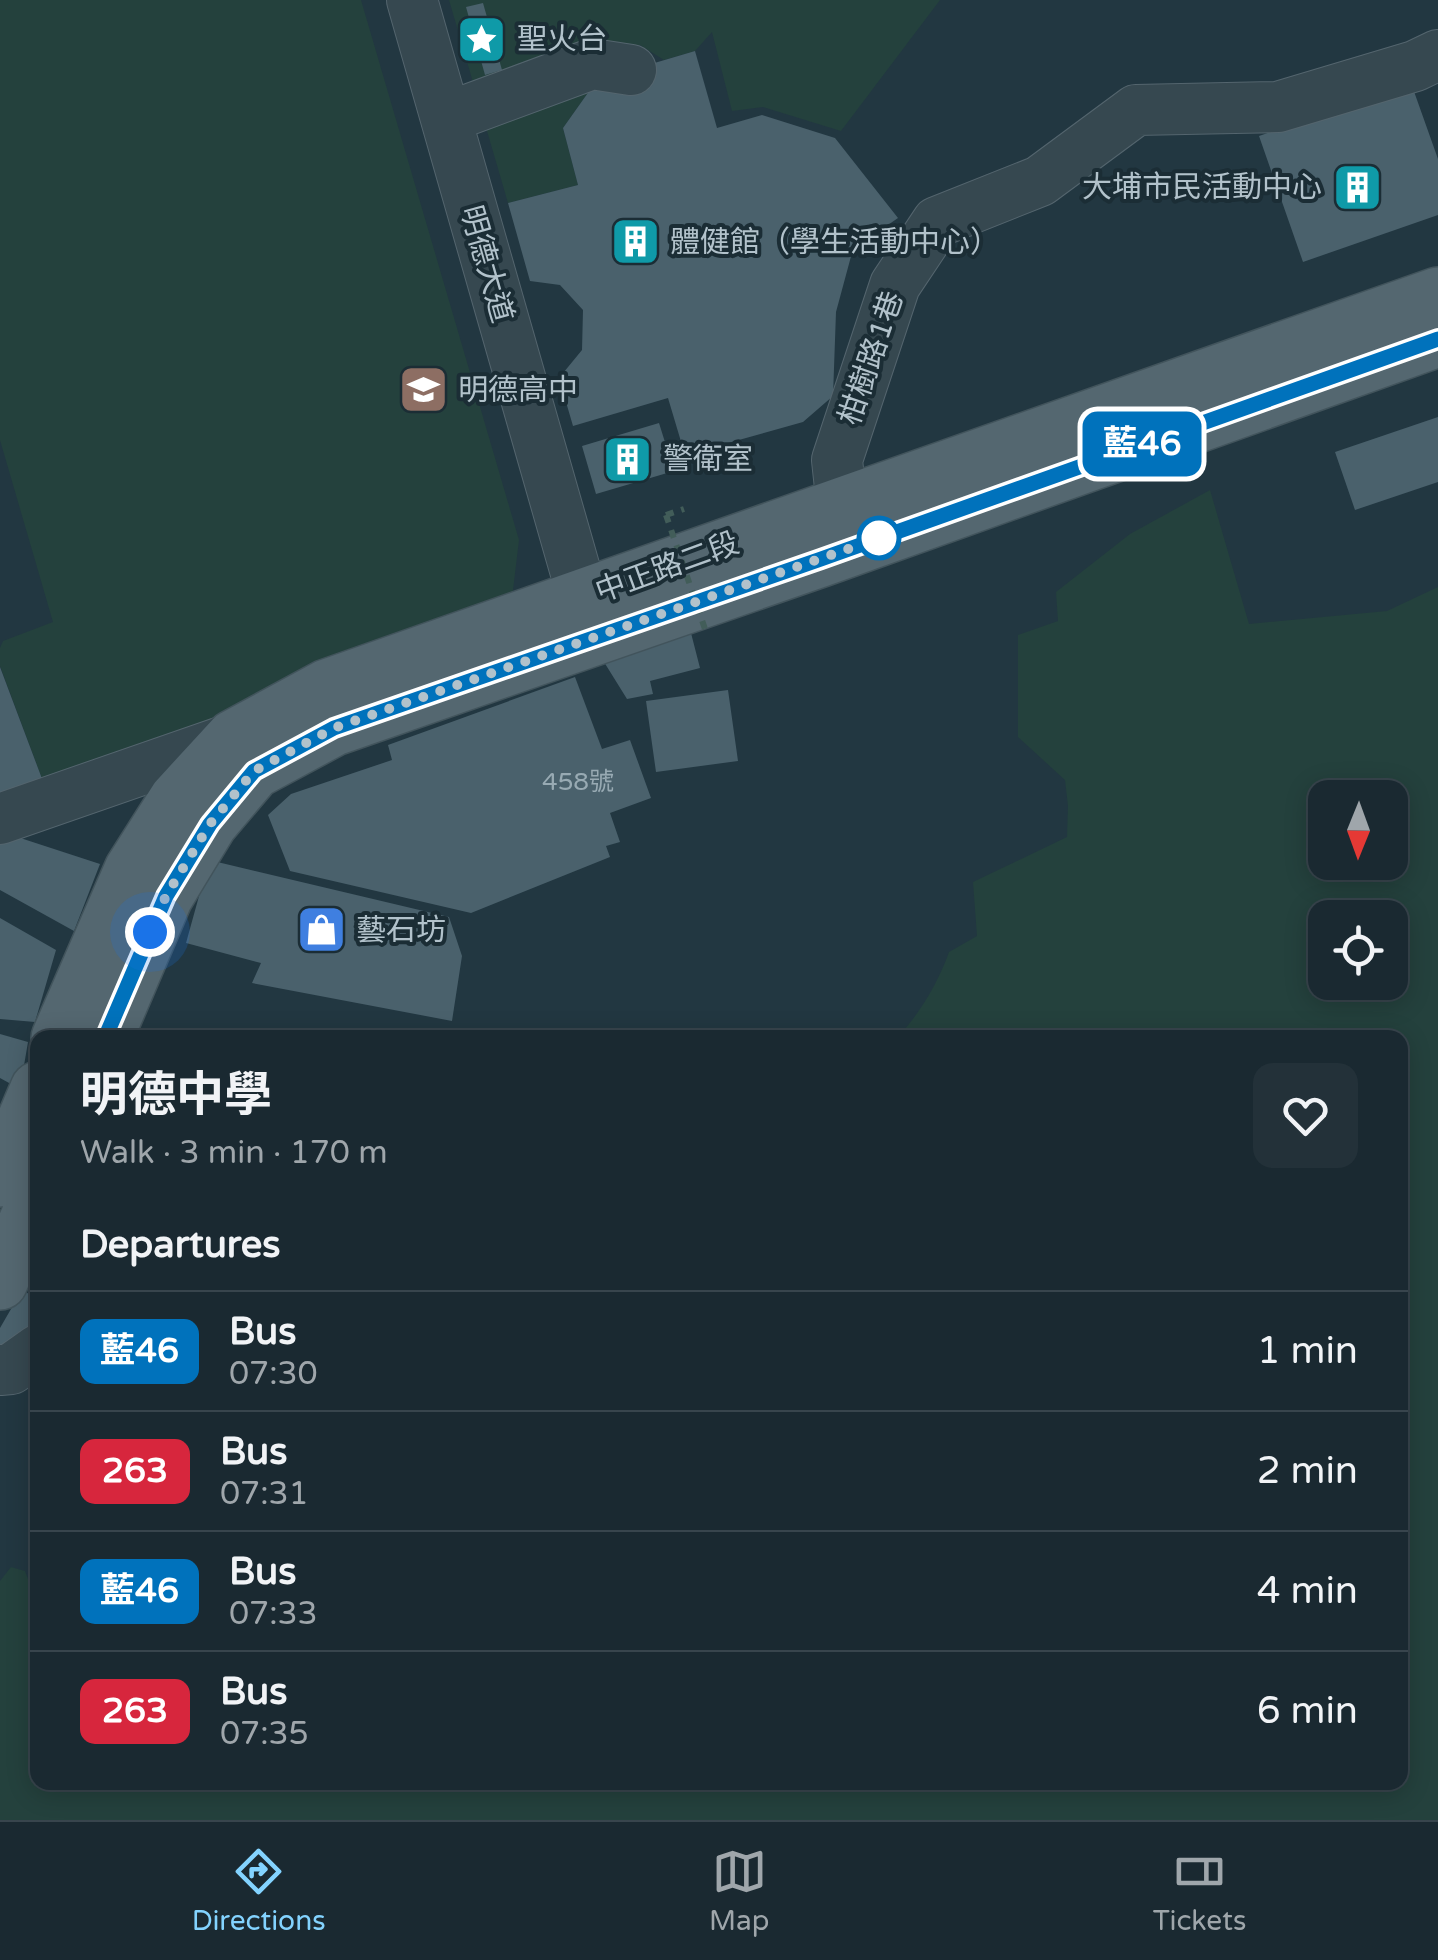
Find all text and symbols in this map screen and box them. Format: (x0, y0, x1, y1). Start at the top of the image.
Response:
place icon: 聖火台 (456, 13, 508, 65)
place label: 聖火台 (517, 21, 607, 58)
building icon: 大埔市民活動中心 (1331, 161, 1383, 213)
place label: 大埔市民活動中心 (1082, 169, 1322, 206)
street label: 明德大道 (452, 201, 521, 327)
building icon: 體健館（學生活動中心） (609, 216, 661, 268)
place label: 體健館（學生活動中心） (670, 224, 1000, 261)
street label: 柑樹路1巷 (831, 287, 912, 430)
school or university icon: 明德高中 (397, 364, 449, 416)
place label: 明德高中 (458, 372, 578, 409)
line badge: 藍46 (1084, 412, 1200, 476)
text: 藍46 (1103, 423, 1181, 465)
building icon: 警衛室 (602, 433, 654, 485)
place label: 警衛室 (663, 441, 753, 478)
unlabelled marker (858, 517, 900, 559)
street label: 中正路二段 (590, 524, 744, 611)
house number: 458號 (542, 767, 614, 797)
north arrow (1308, 780, 1408, 880)
map controls (1308, 780, 1408, 1000)
button: locate (1308, 900, 1408, 1000)
shop icon: 藝石坊 (295, 904, 347, 956)
your location (125, 907, 175, 957)
place label: 藝石坊 (356, 912, 446, 949)
button: heart (1253, 1063, 1358, 1168)
text: 明德中學 (80, 1067, 272, 1125)
text: Walk · 3 min · 170 m (80, 1134, 388, 1172)
text: Departures (80, 1222, 281, 1268)
text: Bus (229, 1309, 296, 1355)
text: 1 min (1257, 1328, 1358, 1374)
text: 藍46 (100, 1330, 179, 1372)
text: 07:30 (229, 1355, 318, 1393)
text: Bus (220, 1429, 287, 1475)
text: 2 min (1257, 1448, 1358, 1494)
text: 263 (102, 1450, 168, 1492)
text: 07:31 (220, 1475, 309, 1513)
text: Bus (229, 1549, 296, 1595)
text: 4 min (1257, 1568, 1358, 1614)
text: 藍46 (100, 1570, 179, 1612)
text: 07:33 (229, 1595, 318, 1633)
text: Bus (220, 1669, 287, 1715)
text: 6 min (1257, 1688, 1358, 1734)
text: 263 (102, 1690, 168, 1732)
text: 07:35 (220, 1715, 309, 1753)
tab: Directions (192, 1844, 326, 1938)
tab: Map (709, 1844, 769, 1938)
tab: Tickets (1153, 1844, 1246, 1938)

